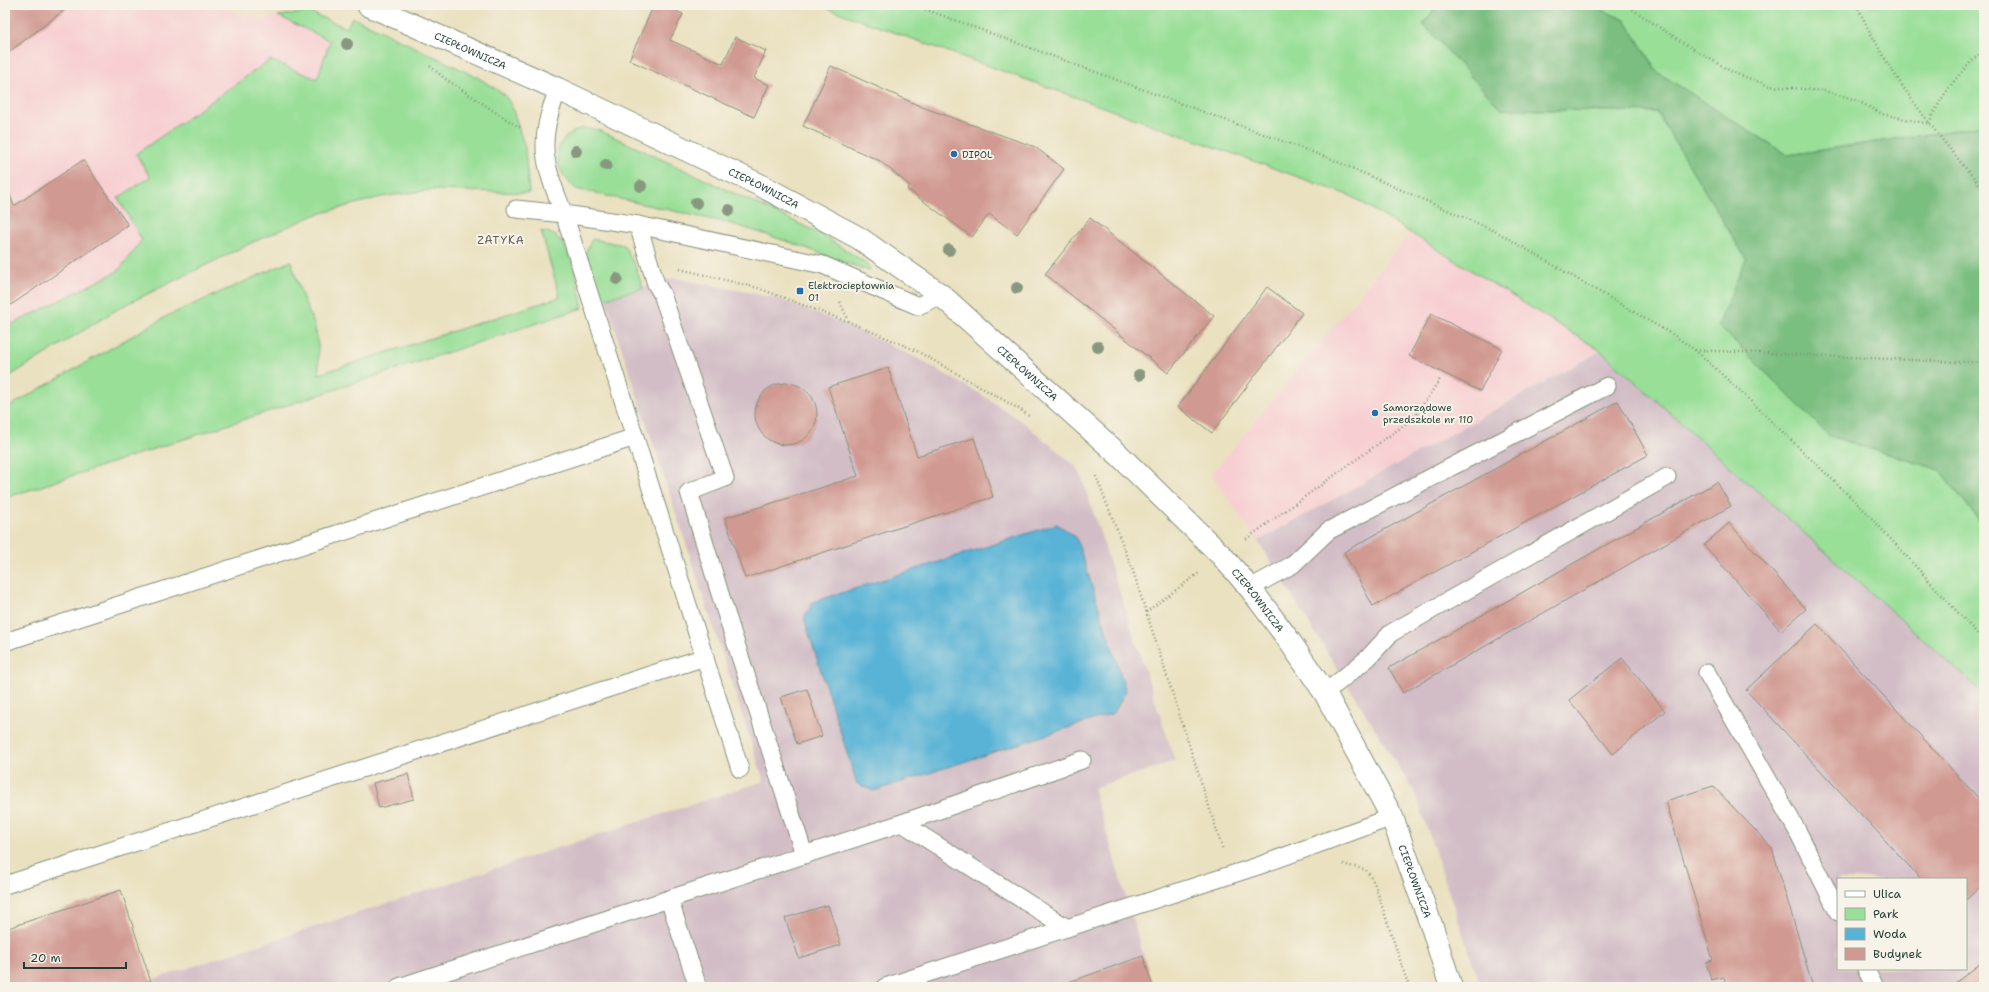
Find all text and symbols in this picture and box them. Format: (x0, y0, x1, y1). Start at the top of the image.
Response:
street label: CIEPŁOWNICZA (432, 29, 508, 72)
place label: DIPOL (962, 148, 993, 161)
marker: DIPOL (949, 149, 959, 159)
street label: CIEPŁOWNICZA (726, 165, 801, 212)
district label: ZATYKA (477, 233, 525, 248)
place label: Elektrociepłownia 01 (808, 279, 895, 304)
marker: Elektrociepłownia 01 (795, 286, 805, 296)
street label: CIEPŁOWNICZA (994, 343, 1060, 404)
place label: Samorządowe przedszkole nr 110 (1383, 401, 1473, 426)
marker: Samorządowe przedszkole nr 110 (1370, 408, 1380, 418)
street label: CIEPŁOWNICZA (1229, 566, 1286, 635)
street label: CIEPŁOWNICZA (1396, 843, 1434, 920)
legend (1837, 878, 1967, 970)
text: Ulica (1873, 886, 1902, 902)
text: Park (1873, 906, 1899, 922)
text: Woda (1873, 926, 1907, 942)
scale bar (24, 944, 126, 970)
text: Budynek (1873, 946, 1922, 962)
text: 20 m (30, 950, 61, 966)

